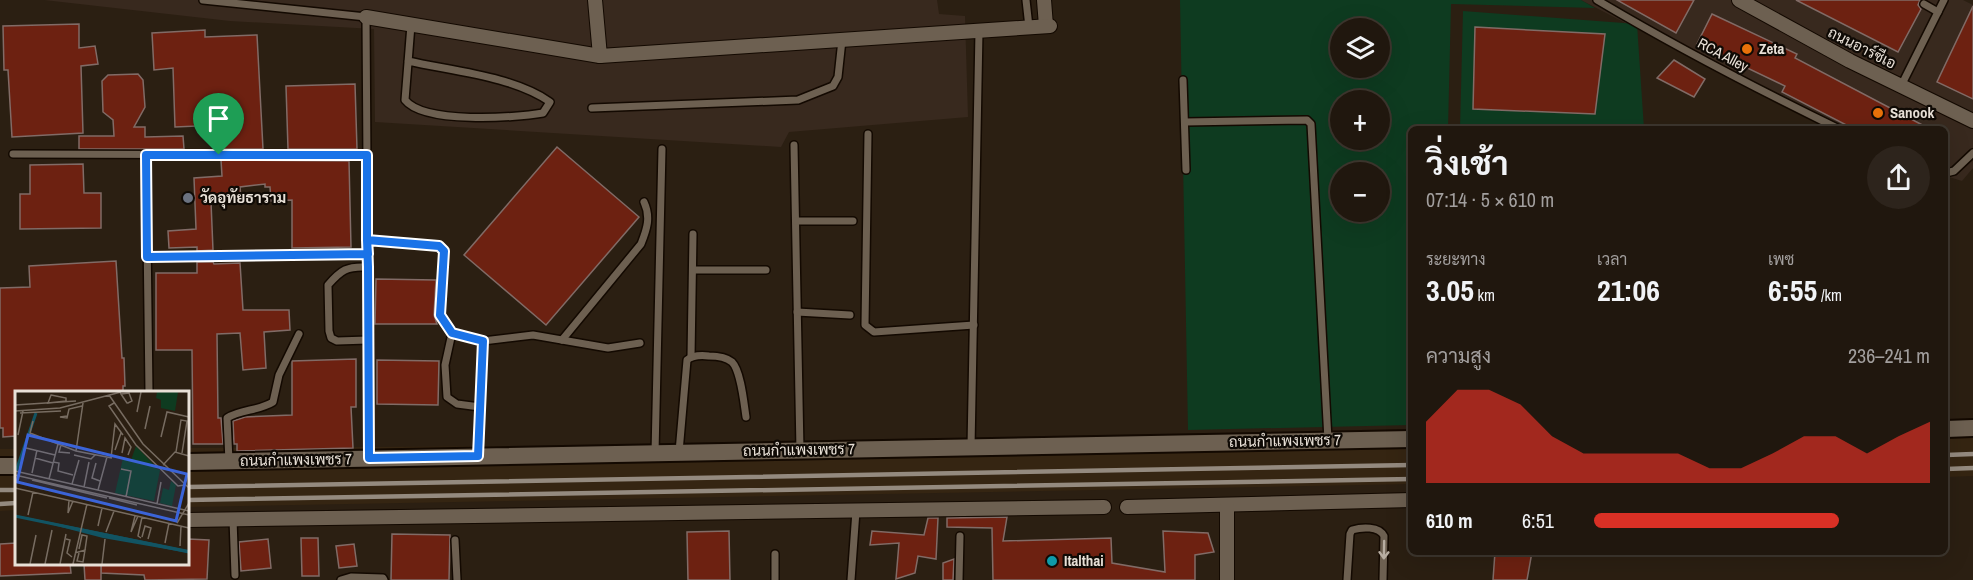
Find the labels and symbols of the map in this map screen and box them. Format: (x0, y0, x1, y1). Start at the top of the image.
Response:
street label: ถนนอาร์ซีเอ (1825, 21, 1900, 74)
street label: RCA Alley (1694, 32, 1753, 77)
place label: Zeta (1759, 38, 1784, 59)
marker: Zeta (1740, 42, 1754, 56)
pin (193, 93, 244, 155)
place label: Sanook (1890, 102, 1935, 123)
marker: Sanook (1871, 106, 1885, 120)
place label: วัดอุทัยธาราม (200, 187, 286, 209)
marker: วัดอุทัยธาราม (181, 191, 195, 205)
inset map (15, 391, 189, 565)
street label: ถนนกำแพงเพชร 7 (1229, 429, 1341, 452)
street label: ถนนกำแพงเพชร 7 (743, 438, 855, 461)
street label: ถนนกำแพงเพชร 7 (240, 448, 352, 471)
one-way arrow (1378, 539, 1389, 559)
place label: Italthai (1064, 550, 1104, 571)
marker: Italthai (1045, 554, 1059, 568)

